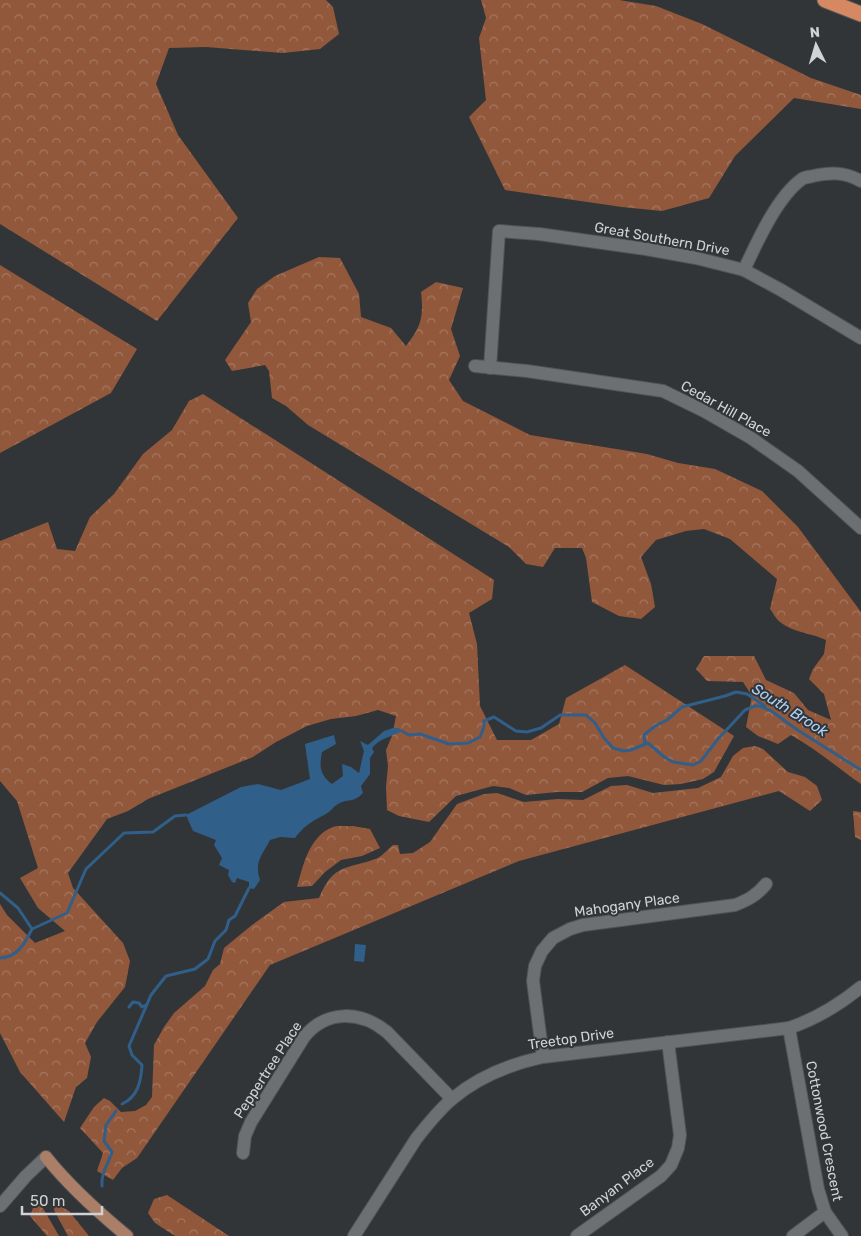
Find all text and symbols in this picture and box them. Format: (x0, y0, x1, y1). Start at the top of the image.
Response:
north arrow (791, 20, 841, 70)
text: N (809, 24, 821, 41)
street label: Great Southern Drive (593, 219, 731, 259)
street label: Cedar Hill Place (678, 377, 774, 441)
water label: South Brook (749, 680, 832, 741)
street label: Mahogany Place (573, 889, 681, 921)
street label: Peppertree Place (230, 1018, 306, 1122)
street label: Treetop Drive (527, 1025, 615, 1053)
street label: Cottonwood Crescent (802, 1059, 846, 1203)
street label: Banyan Place (577, 1154, 657, 1220)
scale bar (22, 1184, 102, 1216)
text: 50 m (30, 1192, 65, 1210)

